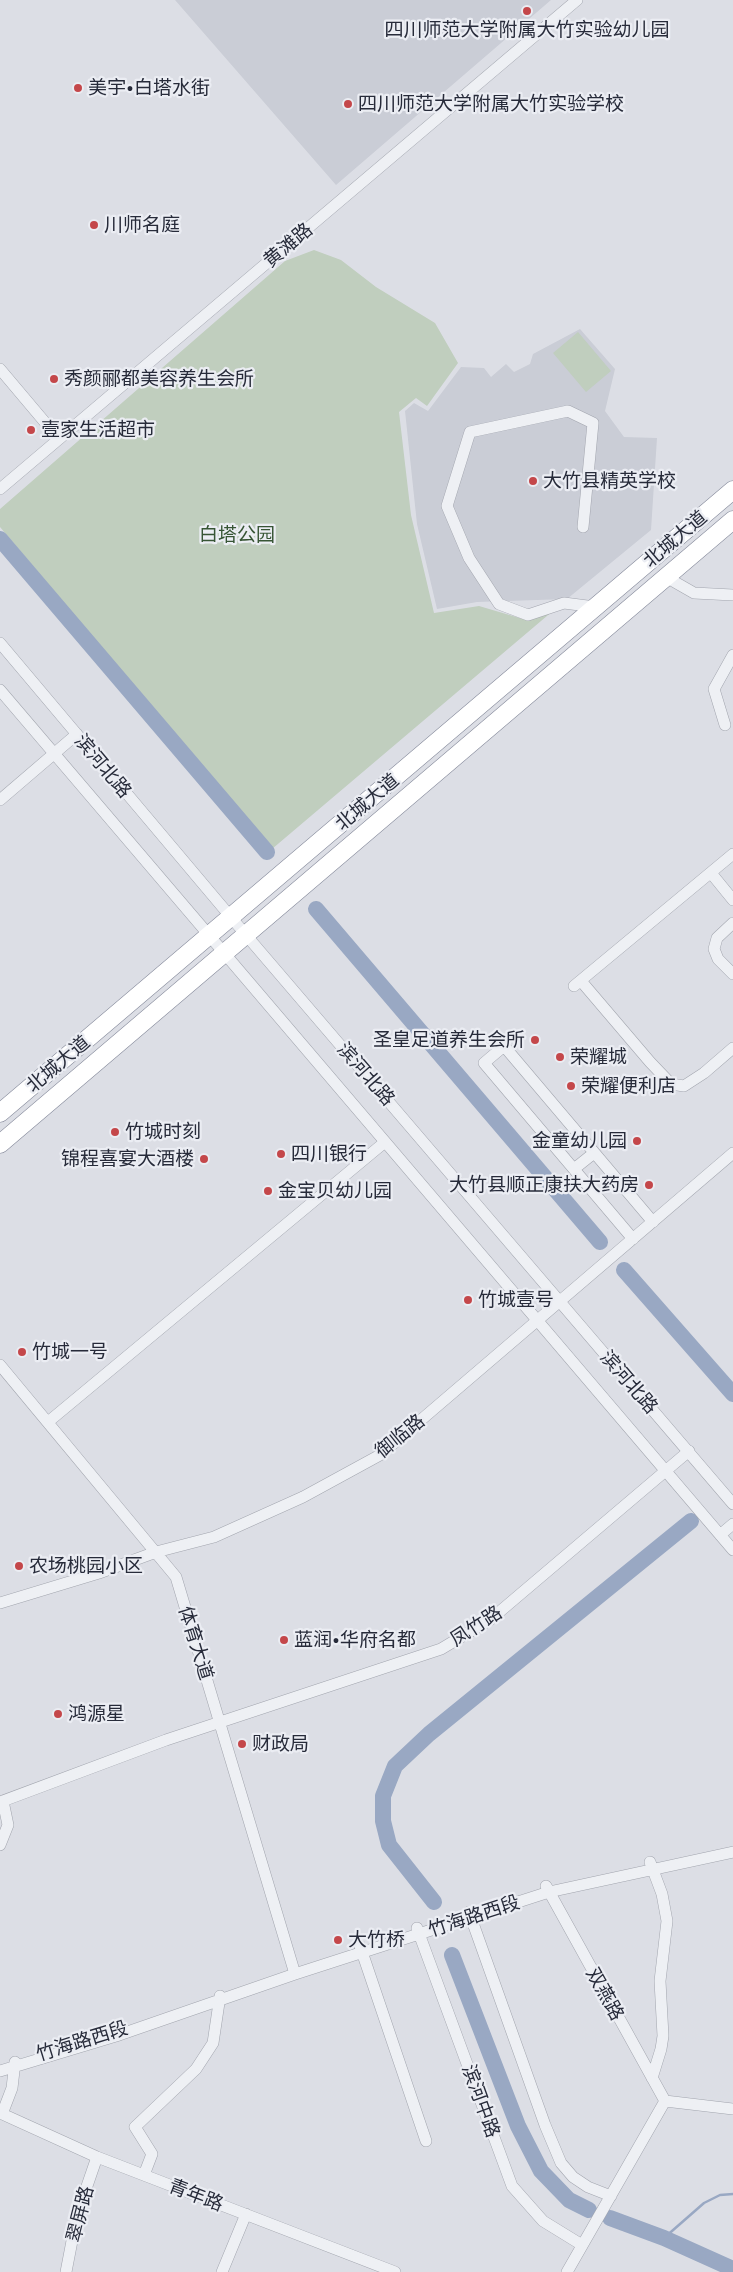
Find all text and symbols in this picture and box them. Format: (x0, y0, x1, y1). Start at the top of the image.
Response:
marker: 四川师范大学附属大竹实验幼儿园 (521, 5, 533, 17)
place label: 四川师范大学附属大竹实验幼儿园 (385, 19, 669, 41)
place label: 美宇•白塔水街 (88, 77, 210, 99)
marker: 美宇•白塔水街 (72, 82, 84, 94)
place label: 四川师范大学附属大竹实验学校 (358, 93, 624, 115)
marker: 四川师范大学附属大竹实验学校 (342, 98, 354, 110)
place label: 川师名庭 (104, 214, 180, 236)
street label: 黄滩路 (259, 218, 317, 272)
marker: 川师名庭 (88, 219, 100, 231)
place label: 秀颜郦都美容养生会所 (64, 368, 254, 390)
marker: 秀颜郦都美容养生会所 (48, 373, 60, 385)
place label: 壹家生活超市 (41, 419, 155, 441)
marker: 壹家生活超市 (25, 424, 37, 436)
place label: 大竹县精英学校 (543, 470, 676, 492)
marker: 大竹县精英学校 (527, 475, 539, 487)
street label: 北城大道 (639, 506, 711, 572)
park label: 白塔公园 (199, 524, 275, 546)
street label: 滨河北路 (70, 730, 136, 802)
street label: 北城大道 (331, 769, 403, 835)
place label: 圣皇足道养生会所 (373, 1029, 525, 1051)
street label: 北城大道 (22, 1031, 94, 1097)
marker: 圣皇足道养生会所 (529, 1034, 541, 1046)
street label: 滨河北路 (332, 1038, 400, 1110)
place label: 荣耀城 (570, 1046, 627, 1068)
marker: 荣耀城 (554, 1051, 566, 1063)
place label: 荣耀便利店 (581, 1075, 676, 1097)
marker: 荣耀便利店 (565, 1080, 577, 1092)
place label: 竹城时刻 (125, 1121, 201, 1143)
marker: 竹城时刻 (109, 1126, 121, 1138)
place label: 金童幼儿园 (532, 1130, 627, 1152)
marker: 金童幼儿园 (631, 1135, 643, 1147)
place label: 四川银行 (291, 1143, 367, 1165)
place label: 锦程喜宴大酒楼 (61, 1148, 194, 1170)
marker: 四川银行 (275, 1148, 287, 1160)
marker: 锦程喜宴大酒楼 (198, 1153, 210, 1165)
place label: 大竹县顺正康扶大药房 (449, 1174, 639, 1196)
marker: 大竹县顺正康扶大药房 (643, 1179, 655, 1191)
place label: 金宝贝幼儿园 (278, 1180, 392, 1202)
marker: 金宝贝幼儿园 (262, 1185, 274, 1197)
place label: 竹城壹号 (478, 1289, 554, 1311)
marker: 竹城壹号 (462, 1294, 474, 1306)
place label: 竹城一号 (32, 1341, 108, 1363)
marker: 竹城一号 (16, 1346, 28, 1358)
street label: 滨河北路 (595, 1346, 663, 1418)
street label: 御临路 (371, 1409, 429, 1463)
place label: 农场桃园小区 (29, 1555, 143, 1577)
marker: 农场桃园小区 (13, 1560, 25, 1572)
street label: 凤竹路 (446, 1601, 506, 1651)
street label: 体育大道 (174, 1603, 218, 1683)
place label: 蓝润•华府名都 (294, 1629, 416, 1651)
marker: 蓝润•华府名都 (278, 1634, 290, 1646)
place label: 鸿源星 (68, 1703, 125, 1725)
marker: 鸿源星 (52, 1708, 64, 1720)
place label: 财政局 (252, 1733, 309, 1755)
marker: 财政局 (236, 1738, 248, 1750)
street label: 竹海路西段 (425, 1890, 523, 1942)
place label: 大竹桥 (348, 1929, 405, 1951)
marker: 大竹桥 (332, 1934, 344, 1946)
street label: 双燕路 (581, 1964, 629, 2024)
street label: 竹海路西段 (33, 2016, 131, 2066)
street label: 滨河中路 (457, 2061, 505, 2141)
street label: 青年路 (165, 2174, 227, 2216)
street label: 翠屏路 (62, 2184, 98, 2244)

